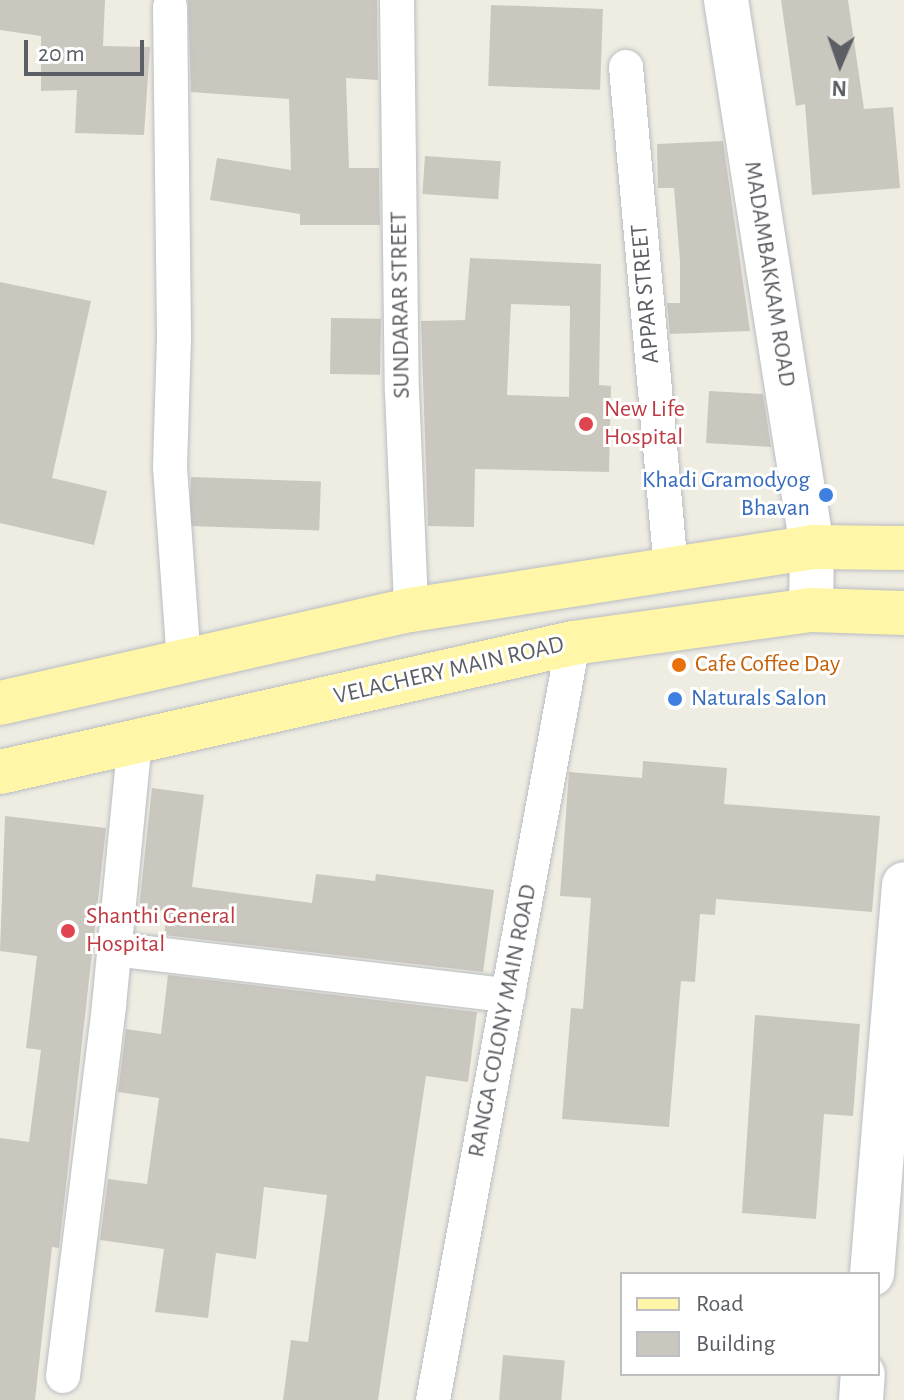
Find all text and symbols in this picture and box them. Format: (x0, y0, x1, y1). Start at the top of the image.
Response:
scale bar (28, 24, 148, 74)
north arrow (800, 24, 880, 104)
text: 20 m (38, 42, 85, 66)
text: N (831, 77, 847, 99)
street label: MADAMBAKKAM ROAD (737, 159, 801, 389)
street label: SUNDARAR STREET (385, 211, 417, 399)
street label: APPAR STREET (626, 223, 666, 365)
place label: New Life Hospital (604, 396, 685, 452)
marker: New Life Hospital (575, 413, 597, 435)
place label: Khadi Gramodyog Bhavan (642, 467, 810, 523)
marker: Khadi Gramodyog Bhavan (817, 486, 835, 504)
street label: VELACHERY MAIN ROAD (331, 631, 567, 711)
place label: Cafe Coffee Day (695, 651, 840, 679)
marker: Cafe Coffee Day (670, 656, 688, 674)
place label: Naturals Salon (691, 685, 827, 713)
marker: Naturals Salon (666, 690, 684, 708)
street label: RANGA COLONY MAIN ROAD (462, 882, 544, 1160)
place label: Shanthi General Hospital (86, 903, 236, 959)
marker: Shanthi General Hospital (57, 920, 79, 942)
legend (620, 1272, 880, 1376)
text: Road (696, 1292, 744, 1316)
text: Building (696, 1332, 775, 1356)

